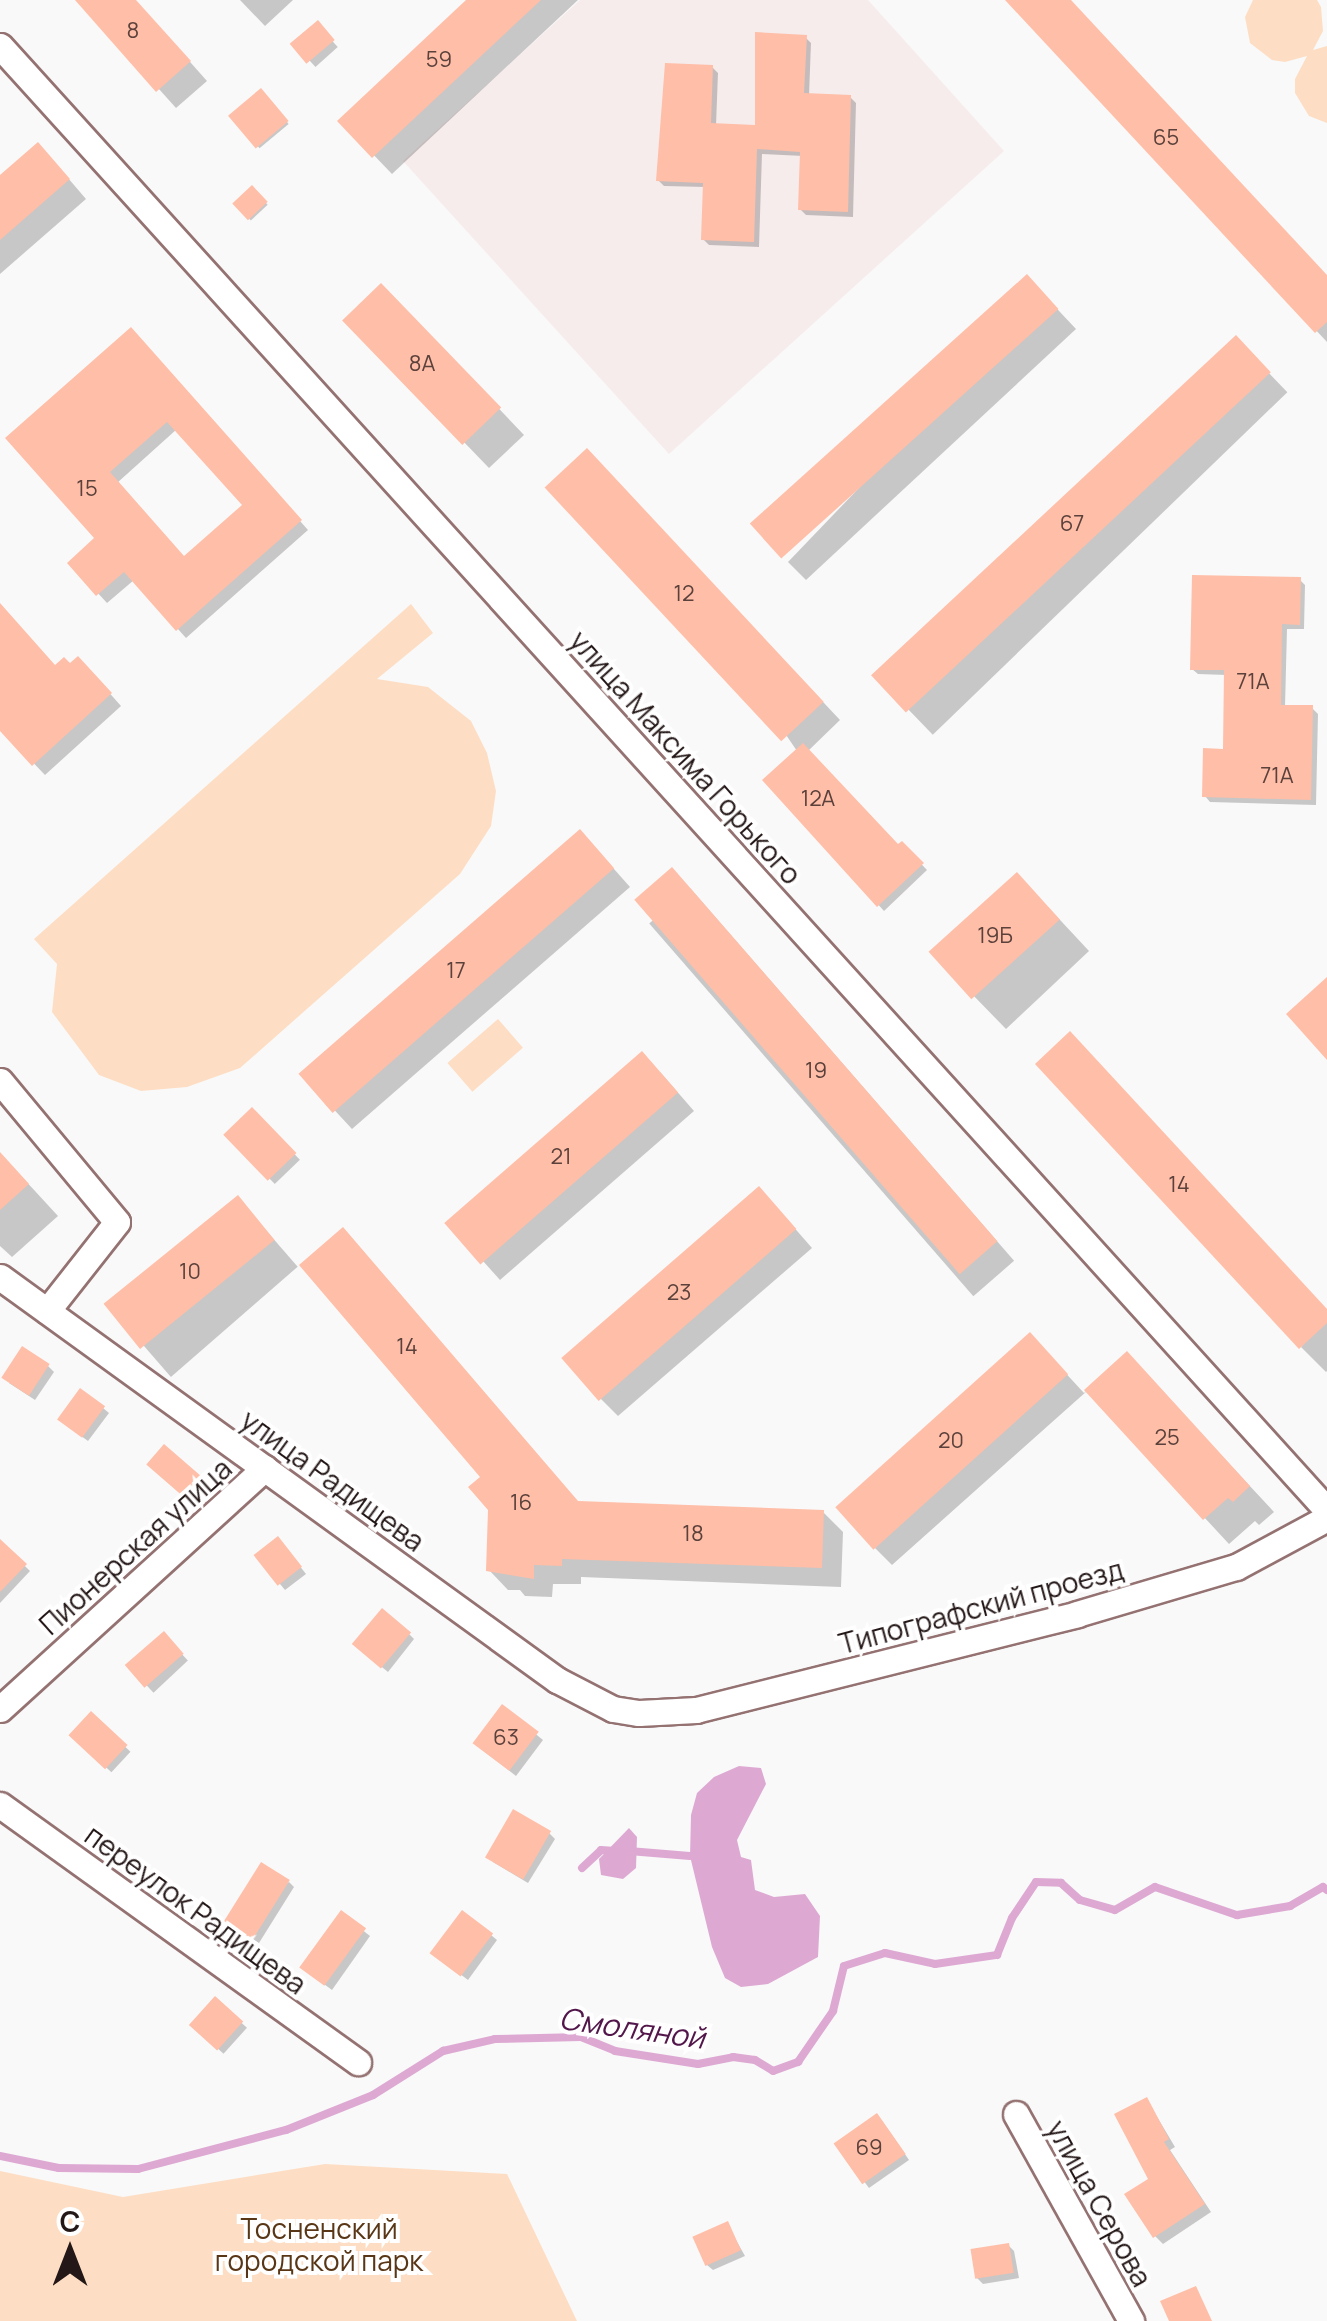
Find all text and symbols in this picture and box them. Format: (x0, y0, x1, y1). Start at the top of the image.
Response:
house number: 8 (127, 18, 139, 44)
house number: 59 (426, 47, 452, 73)
house number: 65 (1153, 125, 1179, 151)
house number: 8А (409, 351, 435, 377)
house number: 15 (76, 476, 98, 502)
house number: 67 (1060, 511, 1084, 537)
house number: 12 (673, 581, 695, 607)
street label: улица Максима Горького (563, 623, 809, 891)
house number: 71А (1236, 669, 1270, 695)
house number: 71А (1260, 763, 1294, 789)
house number: 12А (801, 786, 835, 812)
house number: 19Б (977, 923, 1013, 949)
house number: 17 (446, 958, 466, 984)
house number: 19 (805, 1058, 827, 1084)
house number: 21 (550, 1144, 572, 1170)
house number: 14 (1168, 1172, 1190, 1198)
house number: 10 (179, 1259, 201, 1285)
house number: 23 (667, 1280, 691, 1306)
house number: 14 (396, 1334, 418, 1360)
street label: улица Радищева (235, 1402, 431, 1558)
house number: 25 (1154, 1425, 1180, 1451)
house number: 20 (938, 1428, 964, 1454)
street label: Пионерская улица (32, 1451, 238, 1641)
house number: 16 (510, 1490, 532, 1516)
house number: 18 (682, 1521, 704, 1547)
street label: Типографский проезд (835, 1552, 1127, 1660)
house number: 63 (493, 1725, 519, 1751)
street label: переулок Радищева (79, 1818, 313, 2000)
water label: Смоляной (557, 2000, 707, 2056)
street label: улица Серова (1041, 2114, 1159, 2292)
house number: 69 (855, 2135, 883, 2161)
north arrow (20, 2201, 120, 2301)
text: С (60, 2202, 80, 2240)
park label: Тосненский городской парк (215, 2211, 423, 2277)

